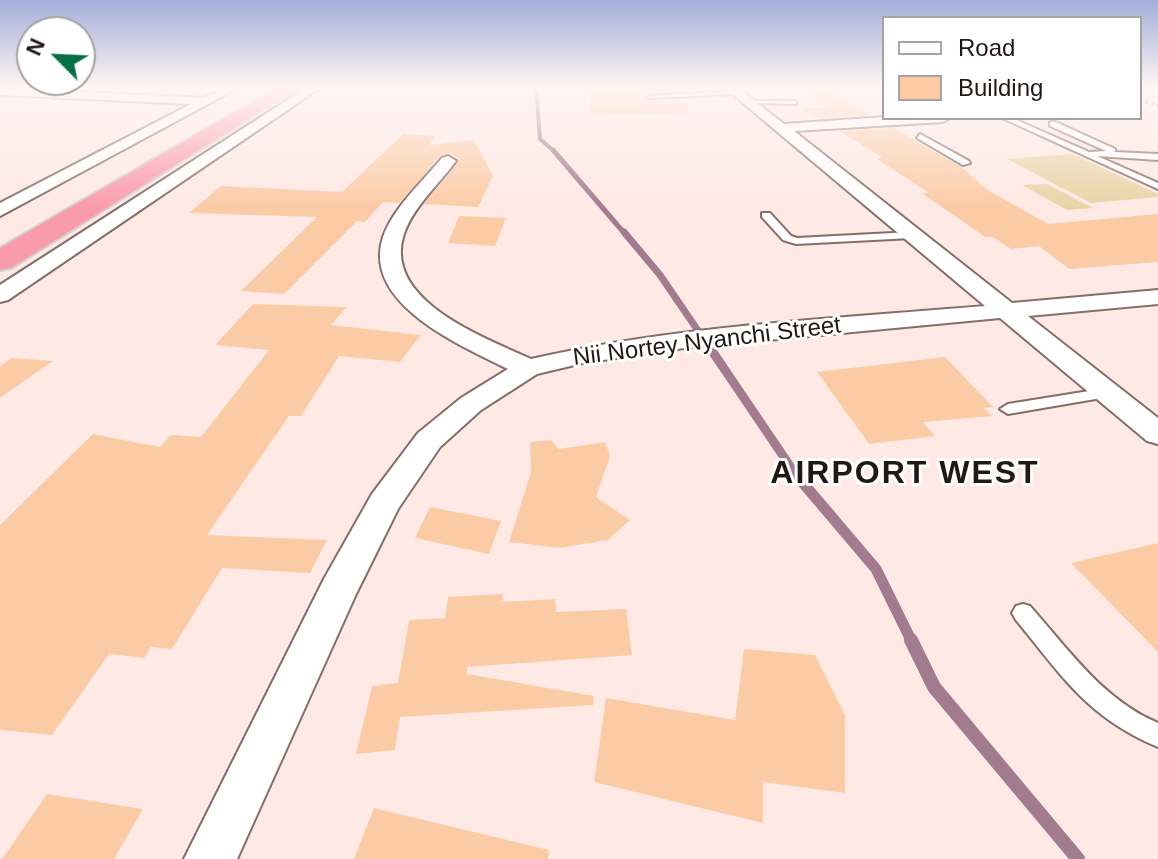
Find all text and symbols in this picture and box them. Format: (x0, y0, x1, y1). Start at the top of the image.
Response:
north arrow (16, 16, 96, 96)
legend (882, 16, 1142, 120)
text: Road (958, 34, 1015, 61)
text: N (21, 35, 50, 59)
text: Building (958, 74, 1043, 101)
street label: Nii Nortey Nyanchi Street (572, 311, 842, 373)
district label: AIRPORT WEST (770, 455, 1040, 493)

